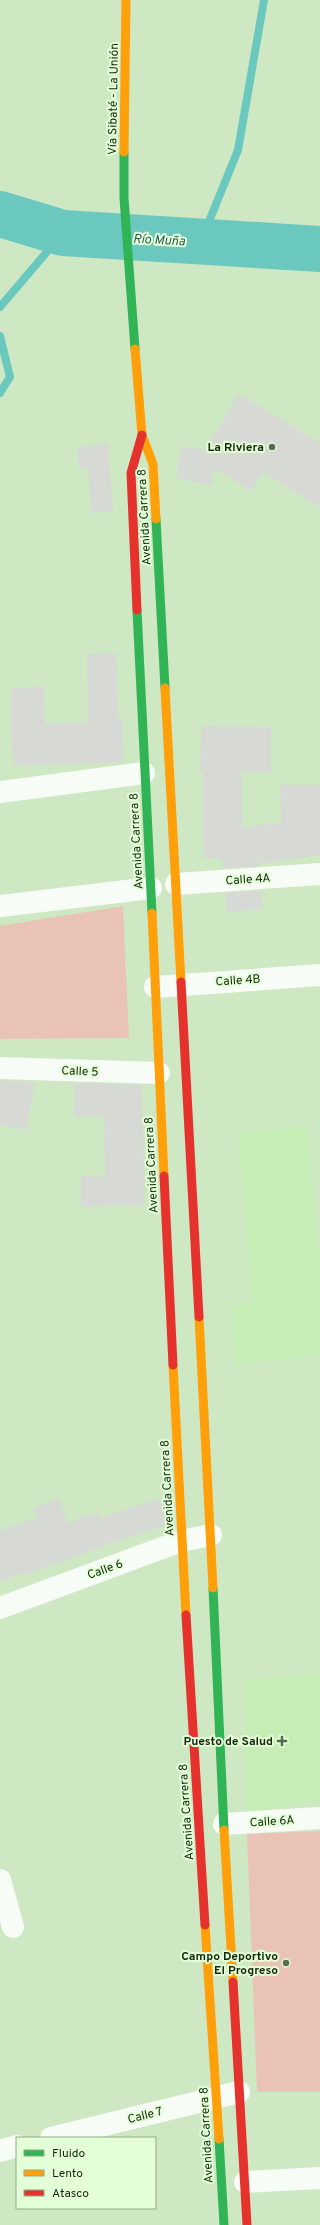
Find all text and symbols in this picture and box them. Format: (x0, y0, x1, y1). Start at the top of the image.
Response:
street label: Vía Sibaté - La Unión (105, 43, 123, 155)
water label: Río Muña (132, 232, 186, 250)
place label: La Riviera (207, 440, 264, 456)
marker: La Riviera (267, 442, 277, 452)
street label: Avenida Carrera 8 (134, 468, 156, 566)
street label: Avenida Carrera 8 (126, 792, 148, 890)
street label: Calle 4A (225, 870, 271, 890)
street label: Calle 4B (215, 971, 261, 991)
street label: Calle 5 (61, 1063, 99, 1081)
street label: Avenida Carrera 8 (141, 1116, 163, 1214)
street label: Avenida Carrera 8 (157, 1439, 179, 1537)
street label: Calle 6 (85, 1556, 125, 1584)
place label: Puesto de Salud (184, 1734, 273, 1750)
marker: Puesto de Salud (276, 1735, 288, 1747)
street label: Avenida Carrera 8 (176, 1763, 198, 1861)
street label: Calle 6A (249, 1812, 295, 1832)
place label: Campo Deportivo El Progreso (181, 1949, 278, 1979)
marker: Campo Deportivo El Progreso (281, 1958, 291, 1968)
street label: Avenida Carrera 8 (196, 2086, 218, 2184)
street label: Calle 7 (126, 2104, 164, 2128)
legend (16, 2137, 156, 2209)
text: Fluido (52, 2146, 85, 2162)
text: Lento (52, 2166, 83, 2182)
text: Atasco (52, 2186, 89, 2202)

